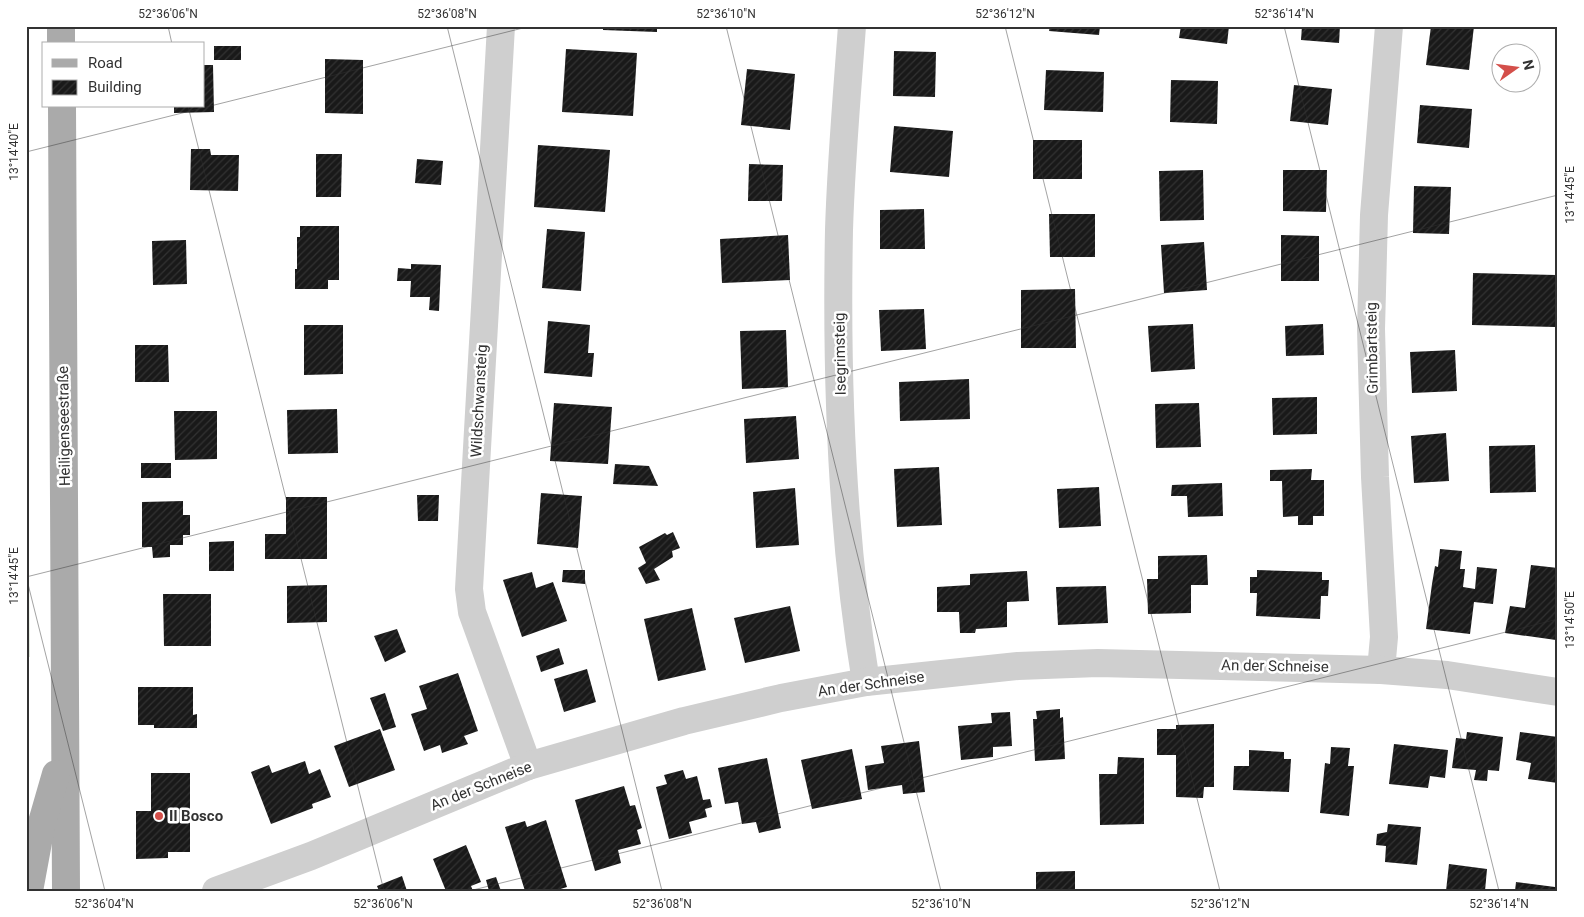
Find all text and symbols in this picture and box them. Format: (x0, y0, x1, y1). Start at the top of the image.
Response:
text: 52°36'06"N (138, 7, 198, 21)
text: 52°36'08"N (417, 7, 477, 21)
text: 52°36'10"N (696, 7, 756, 21)
text: 52°36'12"N (975, 7, 1035, 21)
text: 52°36'14"N (1254, 7, 1314, 21)
legend (42, 42, 205, 108)
north arrow (1492, 42, 1542, 92)
text: Road (88, 54, 122, 72)
text: N (1520, 58, 1538, 72)
text: Building (88, 78, 142, 96)
text: 13°14'40"E (7, 123, 21, 181)
text: 13°14'45"E (1563, 166, 1577, 224)
street label: Grimbartsteig (1362, 302, 1382, 394)
street label: Isegrimsteig (830, 312, 850, 396)
street label: Wildschwansteig (467, 344, 491, 458)
street label: Heiligenseestraße (54, 366, 74, 486)
text: 13°14'45"E (7, 547, 21, 605)
text: 13°14'50"E (1563, 591, 1577, 649)
street label: An der Schneise (1221, 656, 1329, 676)
street label: An der Schneise (816, 668, 926, 700)
street label: An der Schneise (428, 757, 534, 815)
place label: Il Bosco (169, 807, 223, 825)
marker: Il Bosco (153, 810, 165, 822)
text: 52°36'04"N (74, 897, 134, 911)
text: 52°36'06"N (353, 897, 413, 911)
text: 52°36'08"N (632, 897, 692, 911)
text: 52°36'10"N (911, 897, 971, 911)
text: 52°36'12"N (1190, 897, 1250, 911)
text: 52°36'14"N (1469, 897, 1529, 911)

